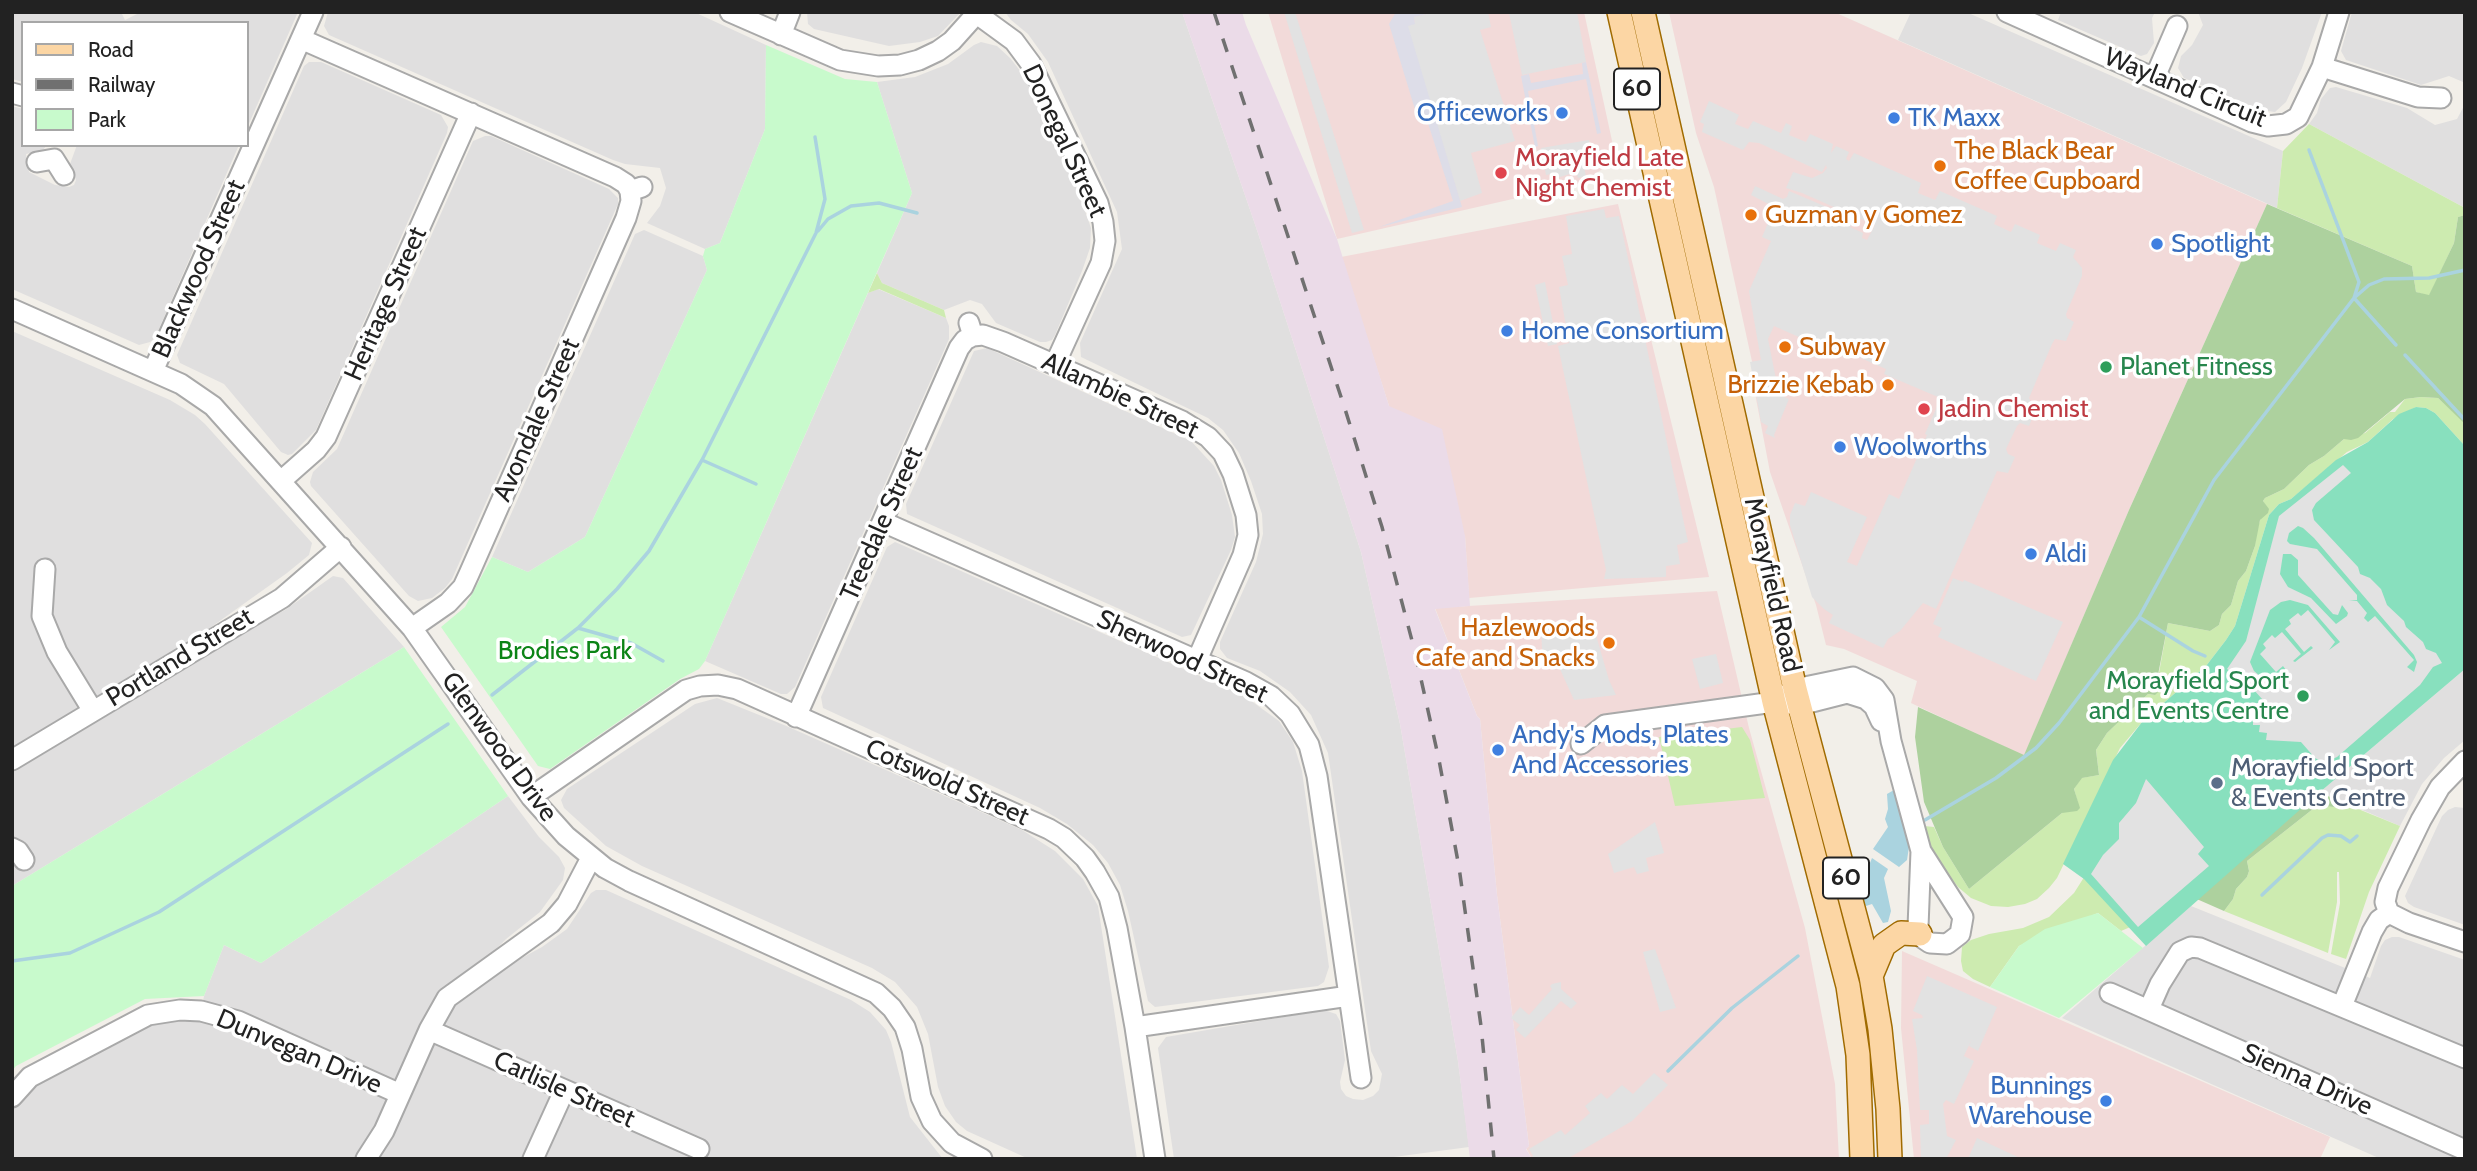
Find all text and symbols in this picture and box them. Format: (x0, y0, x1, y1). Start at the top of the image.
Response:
legend (21, 21, 248, 147)
text: Road (88, 37, 134, 62)
street label: Wayland Circuit (2099, 41, 2271, 135)
street label: Donegal Street (1015, 60, 1113, 222)
road number: 60 (1614, 68, 1660, 110)
text: Railway (88, 72, 155, 97)
place label: Officeworks (1417, 97, 1548, 129)
place label: TK Maxx (1908, 102, 2001, 134)
marker: Officeworks (1554, 105, 1570, 121)
text: Park (88, 107, 126, 132)
marker: TK Maxx (1886, 110, 1902, 126)
place label: The Black Bear Coffee Cupboard (1954, 135, 2140, 196)
place label: Morayfield Late Night Chemist (1515, 142, 1684, 204)
marker: The Black Bear Coffee Cupboard (1932, 158, 1948, 174)
marker: Morayfield Late Night Chemist (1493, 165, 1509, 181)
street label: Blackwood Street (146, 175, 252, 363)
place label: Guzman y Gomez (1765, 199, 1963, 231)
marker: Guzman y Gomez (1743, 207, 1759, 223)
street label: Heritage Street (338, 222, 434, 386)
place label: Spotlight (2171, 228, 2271, 260)
marker: Spotlight (2149, 236, 2165, 252)
place label: Home Consortium (1521, 315, 1724, 347)
marker: Home Consortium (1499, 323, 1515, 339)
place label: Subway (1799, 331, 1886, 363)
street label: Avondale Street (487, 334, 587, 506)
marker: Subway (1777, 339, 1793, 355)
street label: Allambie Street (1037, 346, 1203, 446)
place label: Planet Fitness (2120, 351, 2273, 383)
marker: Planet Fitness (2098, 359, 2114, 375)
place label: Brizzie Kebab (1727, 369, 1874, 401)
marker: Brizzie Kebab (1880, 377, 1896, 393)
place label: Jadin Chemist (1938, 393, 2088, 425)
marker: Jadin Chemist (1916, 401, 1932, 417)
place label: Woolworths (1854, 431, 1987, 463)
marker: Woolworths (1832, 439, 1848, 455)
street label: Treedale Street (834, 442, 930, 606)
street label: Morayfield Road (1737, 495, 1807, 675)
place label: Aldi (2045, 538, 2087, 570)
marker: Aldi (2023, 546, 2039, 562)
street label: Portland Street (101, 602, 259, 714)
street label: Sherwood Street (1092, 604, 1272, 710)
place label: Hazlewoods Cafe and Snacks (1416, 612, 1595, 674)
park label: Brodies Park (498, 635, 632, 667)
marker: Hazlewoods Cafe and Snacks (1601, 635, 1617, 651)
place label: Morayfield Sport and Events Centre (2089, 665, 2289, 726)
street label: Glenwood Drive (434, 666, 564, 828)
marker: Morayfield Sport and Events Centre (2295, 688, 2311, 704)
place label: Andy's Mods, Plates And Accessories (1512, 719, 1728, 780)
street label: Cotswold Street (861, 733, 1033, 833)
marker: Andy's Mods, Plates And Accessories (1490, 742, 1506, 758)
place label: Morayfield Sport & Events Centre (2231, 752, 2414, 814)
marker: Morayfield Sport & Events Centre (2209, 775, 2225, 791)
road number: 60 (1823, 858, 1869, 898)
street label: Dunvegan Drive (212, 1003, 386, 1101)
street label: Sienna Drive (2237, 1037, 2377, 1123)
street label: Carlisle Street (489, 1045, 639, 1135)
place label: Bunnings Warehouse (1969, 1070, 2092, 1132)
marker: Bunnings Warehouse (2098, 1093, 2114, 1109)

